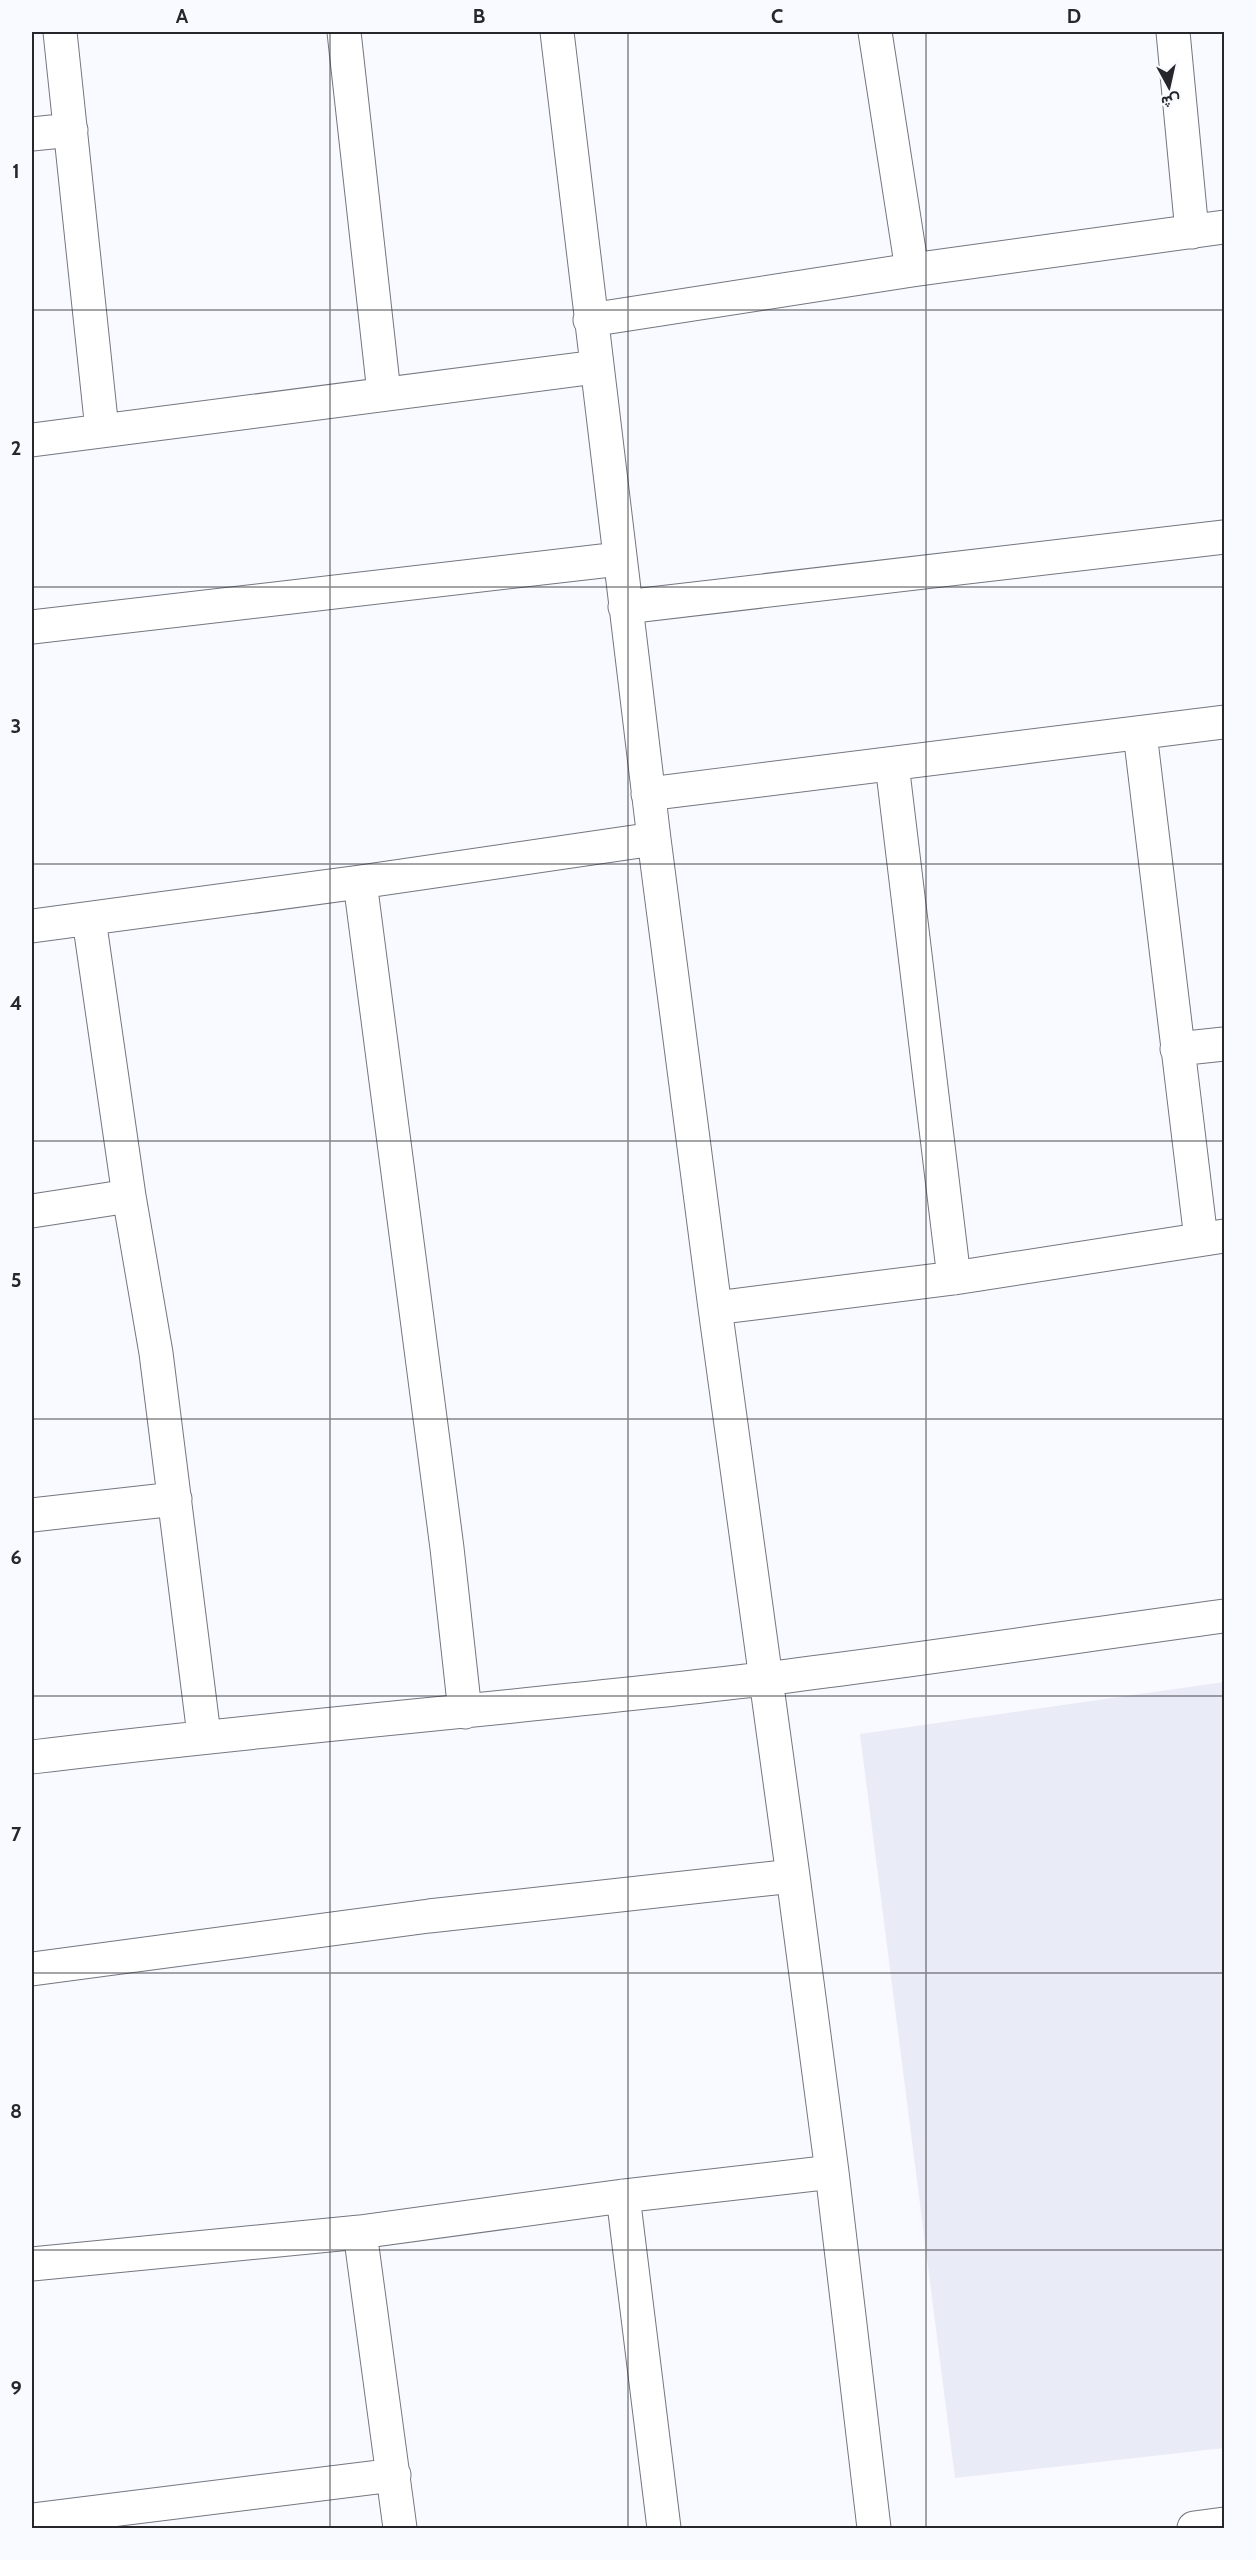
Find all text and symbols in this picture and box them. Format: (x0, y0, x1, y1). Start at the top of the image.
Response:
text: A (176, 4, 189, 28)
text: B (473, 4, 485, 28)
text: C (771, 4, 783, 28)
text: D (1067, 4, 1081, 28)
north arrow (1139, 57, 1199, 117)
text: ش (1160, 91, 1182, 112)
text: 1 (12, 159, 20, 183)
text: 2 (11, 436, 21, 460)
text: 3 (11, 714, 21, 738)
text: 4 (10, 991, 22, 1015)
text: 5 (11, 1268, 21, 1292)
text: 6 (10, 1545, 22, 1569)
text: 7 (11, 1822, 22, 1846)
text: 8 (10, 2099, 22, 2123)
text: 9 (10, 2376, 22, 2400)

